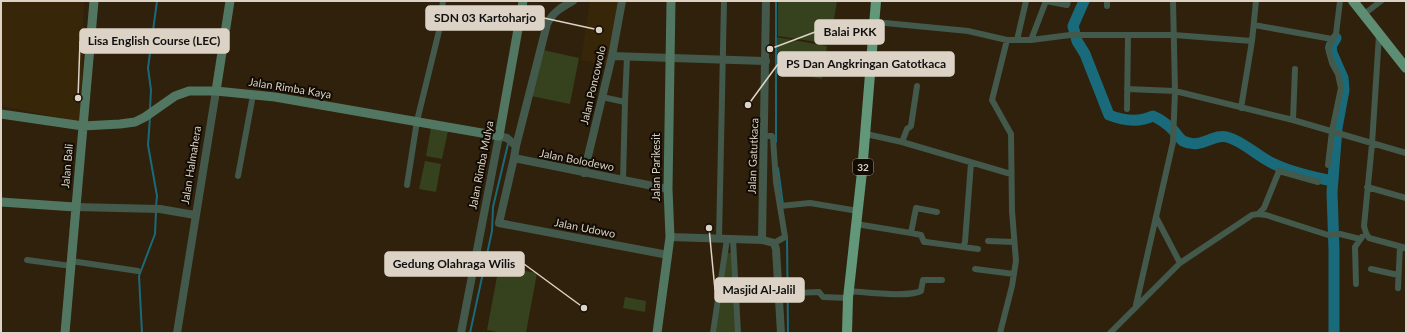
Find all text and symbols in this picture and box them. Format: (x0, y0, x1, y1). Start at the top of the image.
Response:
callout: SDN 03 Kartoharjo (426, 6, 544, 30)
text: SDN 03 Kartoharjo (434, 10, 536, 25)
callout: Balai PKK (815, 20, 884, 44)
text: Balai PKK (824, 24, 877, 39)
callout: Lisa English Course (LEC) (80, 29, 229, 53)
text: Lisa English Course (LEC) (88, 33, 220, 48)
street label: Jalan Poncowolo (577, 44, 608, 126)
callout: PS Dan Angkringan Gatotkaca (778, 52, 954, 76)
text: PS Dan Angkringan Gatotkaca (786, 56, 946, 71)
street label: Jalan Rimba Kaya (248, 75, 332, 100)
street label: Jalan Gatutkaca (745, 118, 760, 194)
street label: Jalan Rimba Mulya (466, 120, 495, 210)
street label: Jalan Halmahera (178, 125, 203, 205)
street label: Jalan Parikesit (649, 133, 662, 201)
street label: Jalan Bali (58, 143, 75, 189)
street label: Jalan Bolodewo (539, 146, 616, 173)
road number: 32 (853, 159, 873, 175)
street label: Jalan Udowo (553, 215, 617, 240)
callout: Gedung Olahraga Wilis (385, 252, 524, 276)
text: Gedung Olahraga Wilis (393, 256, 515, 271)
callout: Masjid Al-Jalil (715, 278, 804, 302)
text: Masjid Al-Jalil (722, 282, 796, 297)

